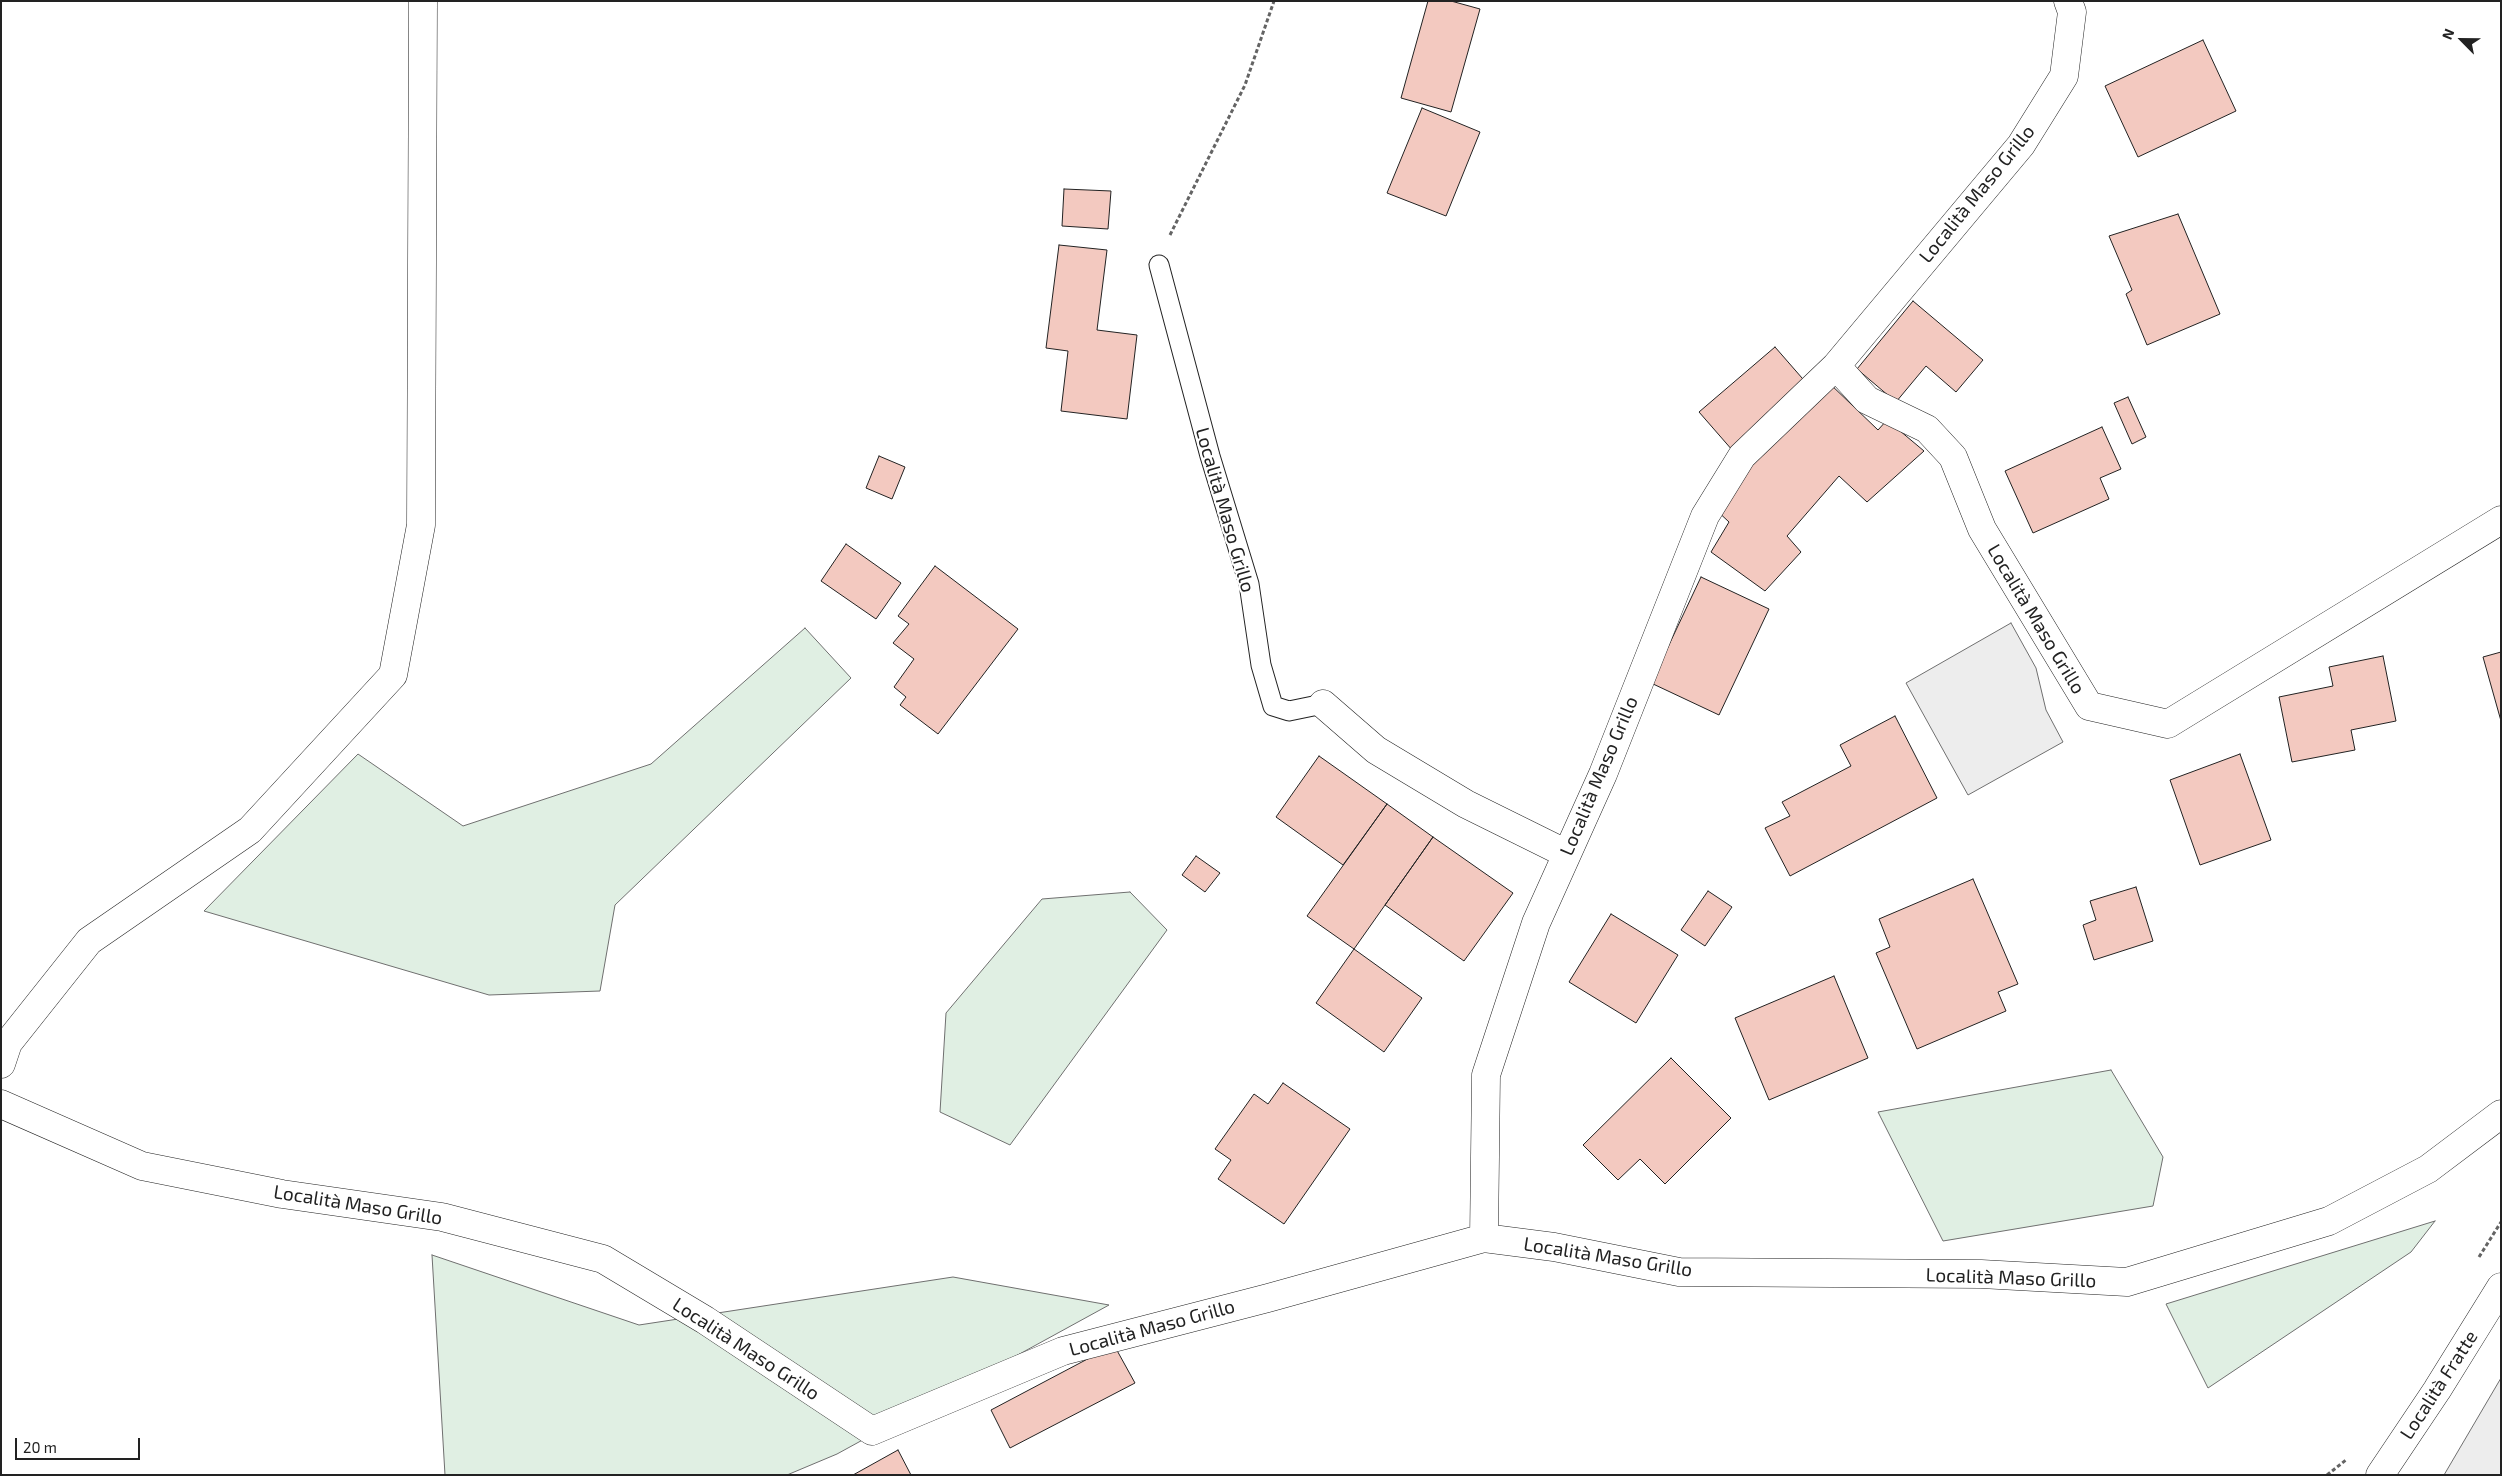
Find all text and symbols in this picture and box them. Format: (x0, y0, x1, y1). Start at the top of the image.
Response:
north arrow (2437, 15, 2487, 65)
text: N (2438, 26, 2458, 42)
street label: Località Maso Grillo (1914, 121, 2040, 267)
street label: Località Maso Grillo (1191, 425, 1259, 595)
street label: Località Maso Grillo (1982, 540, 2090, 698)
street label: Località Maso Grillo (1555, 693, 1643, 859)
street label: Località Maso Grillo (272, 1180, 444, 1230)
street label: Località Maso Grillo (1522, 1232, 1694, 1282)
street label: Località Maso Grillo (1925, 1264, 2097, 1292)
street label: Località Maso Grillo (668, 1293, 824, 1405)
street label: Località Maso Grillo (1067, 1295, 1237, 1361)
street label: Località Fratte (2395, 1326, 2483, 1444)
scale bar (18, 1428, 142, 1460)
text: 20 m (23, 1438, 57, 1456)

